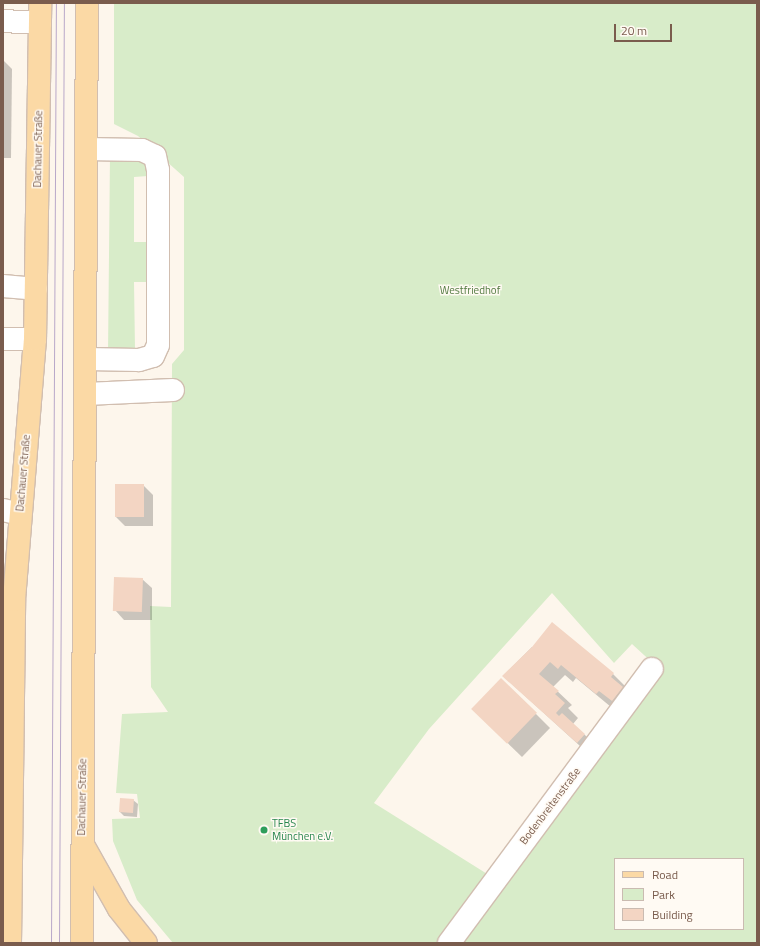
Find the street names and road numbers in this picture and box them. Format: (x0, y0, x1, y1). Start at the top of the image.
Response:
street label: Dachauer Straße (31, 110, 45, 188)
street label: Dachauer Straße (13, 434, 33, 512)
street label: Dachauer Straße (75, 758, 89, 836)
street label: Bodenbreitenstraße (517, 765, 583, 847)

